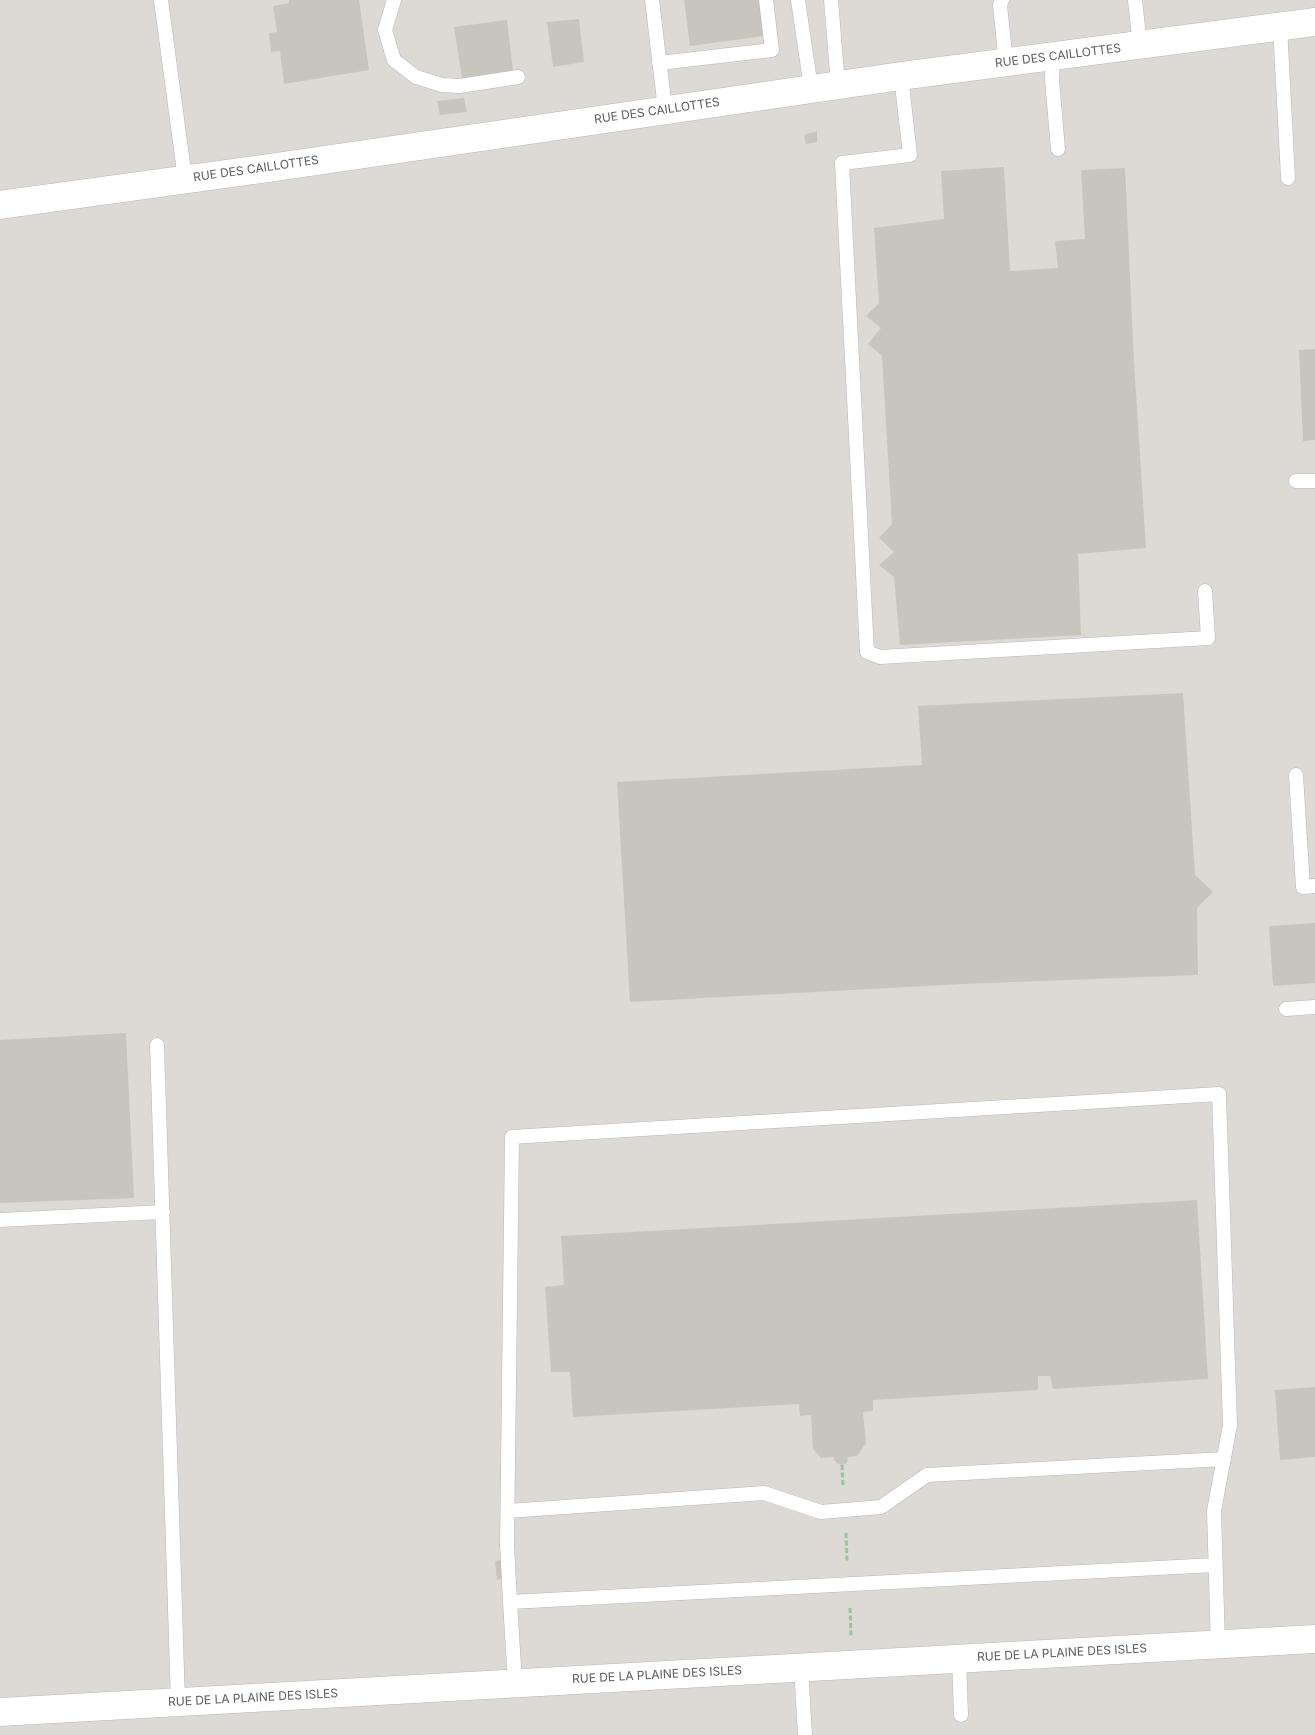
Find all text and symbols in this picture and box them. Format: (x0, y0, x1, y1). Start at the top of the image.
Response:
street label: RUE DES CAILLOTTES (994, 41, 1122, 71)
street label: RUE DES CAILLOTTES (593, 95, 721, 127)
street label: RUE DES CAILLOTTES (192, 153, 320, 185)
street label: RUE DE LA PLAINE DES ISLES (977, 1641, 1147, 1665)
street label: RUE DE LA PLAINE DES ISLES (572, 1663, 742, 1687)
street label: RUE DE LA PLAINE DES ISLES (168, 1686, 338, 1710)

